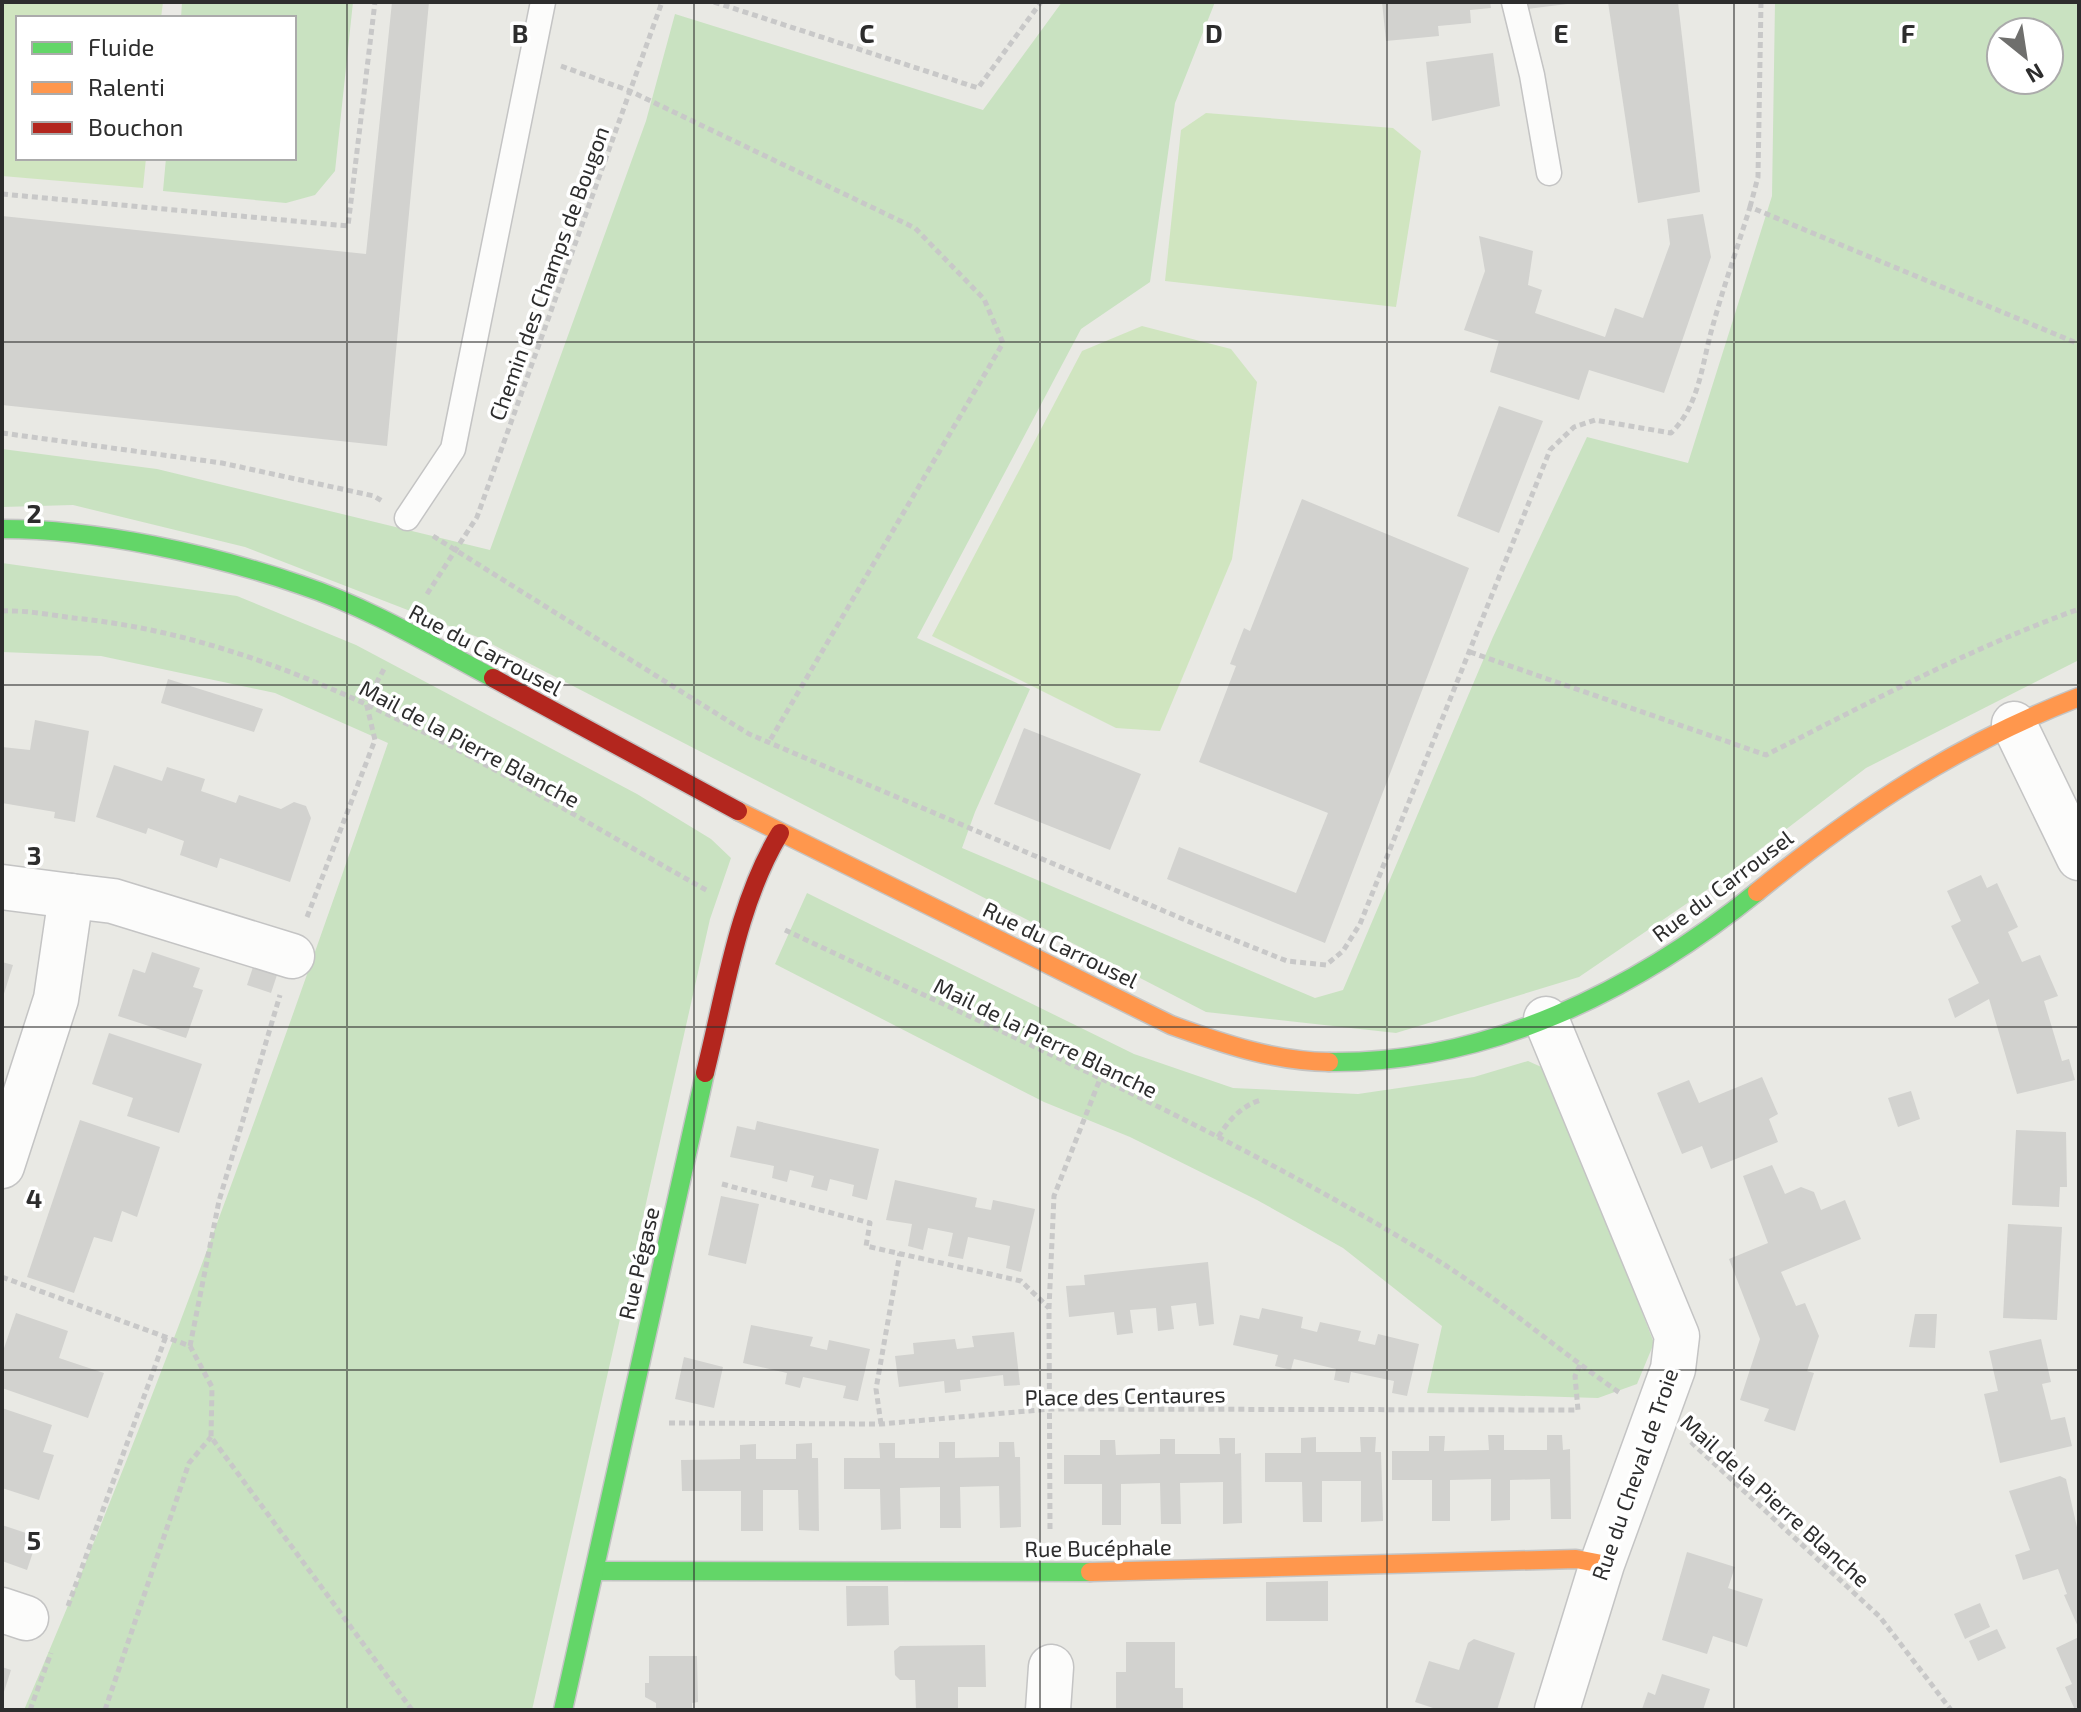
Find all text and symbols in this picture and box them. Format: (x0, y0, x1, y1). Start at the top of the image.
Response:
legend (16, 16, 296, 160)
north arrow (1985, 16, 2065, 96)
text: B (512, 17, 528, 48)
text: C (859, 17, 875, 48)
text: D (1205, 17, 1223, 48)
text: E (1553, 17, 1569, 48)
text: F (1901, 17, 1915, 48)
text: Fluide (88, 32, 154, 61)
text: N (2022, 59, 2049, 89)
text: Ralenti (88, 72, 165, 101)
text: Bouchon (88, 112, 183, 141)
street label: Chemin des Champs de Bougon (483, 122, 613, 424)
text: 2 (26, 497, 42, 528)
street label: Rue du Carrousel (405, 598, 567, 700)
street label: Mail de la Pierre Blanche (356, 674, 584, 812)
street label: Rue du Carrousel (1647, 823, 1798, 946)
text: 3 (27, 839, 41, 870)
street label: Rue du Carrousel (979, 895, 1143, 993)
street label: Mail de la Pierre Blanche (930, 972, 1162, 1102)
text: 4 (26, 1182, 42, 1213)
street label: Rue Pégase (612, 1204, 664, 1322)
street label: Rue du Cheval de Troie (1586, 1365, 1682, 1583)
street label: Place des Centaures (1024, 1380, 1226, 1410)
street label: Mail de la Pierre Blanche (1676, 1408, 1876, 1592)
text: 5 (27, 1524, 41, 1555)
street label: Rue Bucéphale (1024, 1533, 1172, 1561)

